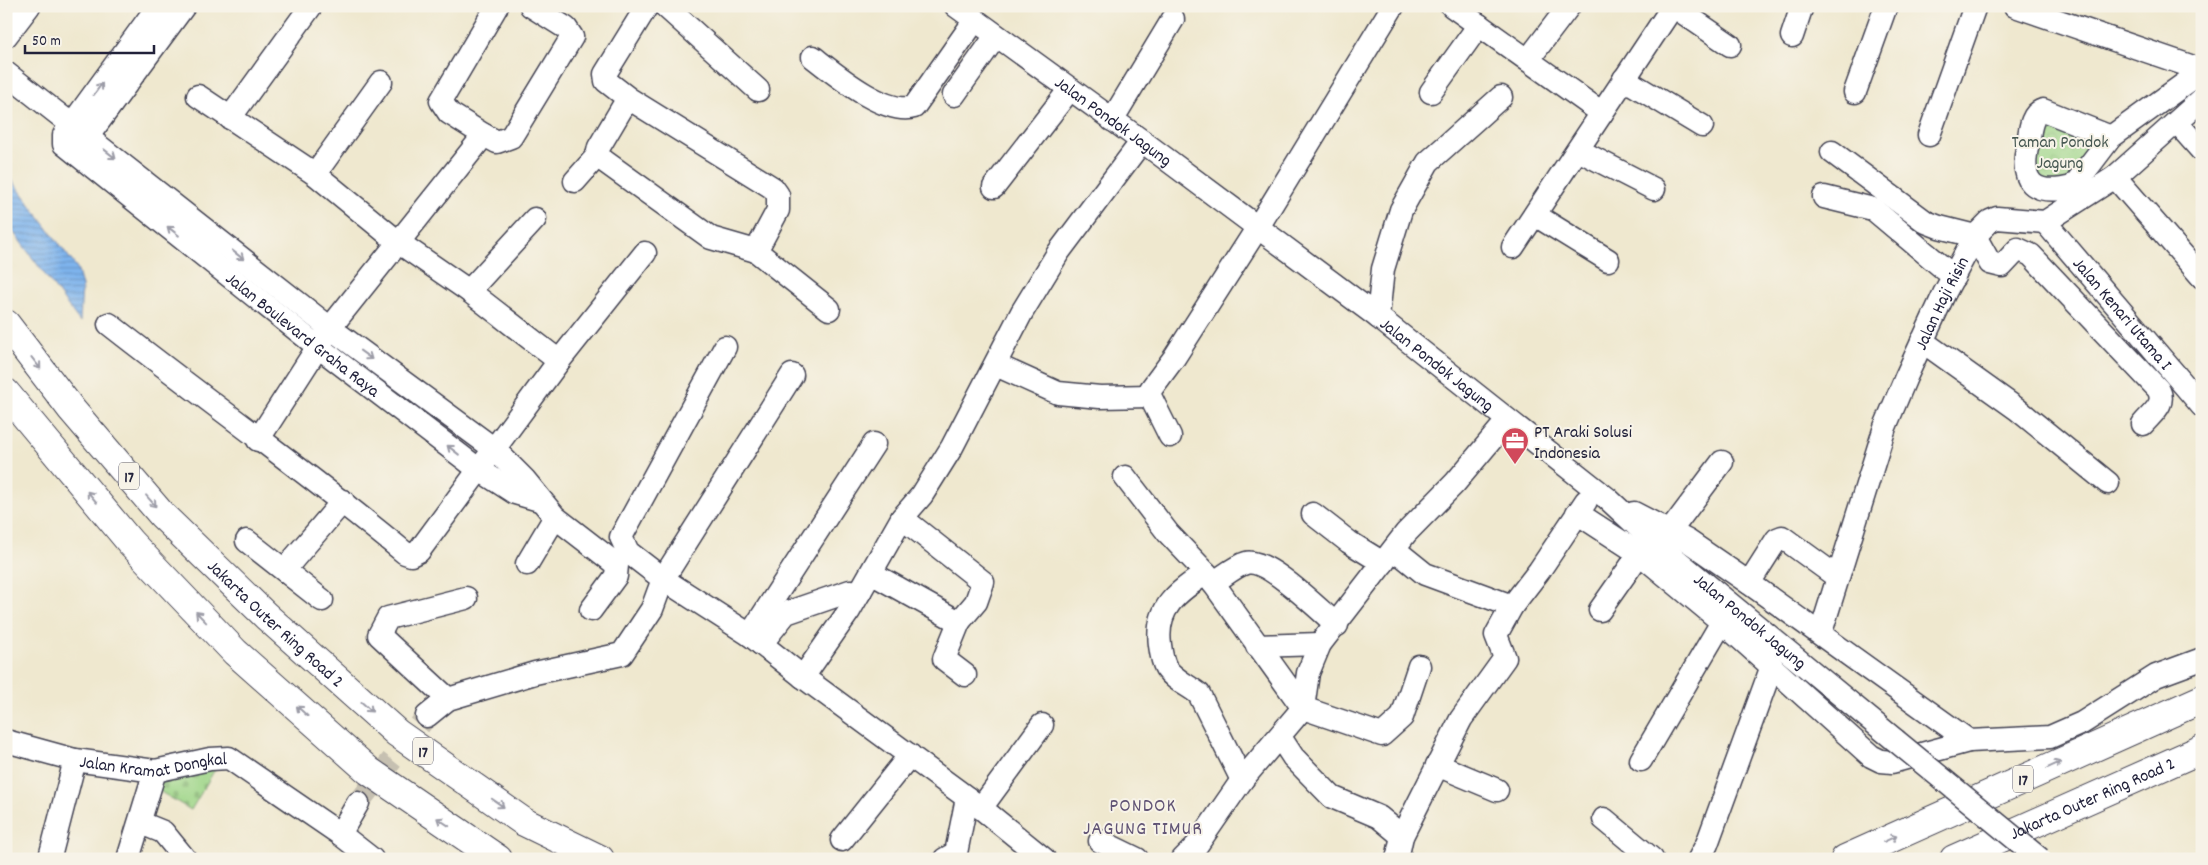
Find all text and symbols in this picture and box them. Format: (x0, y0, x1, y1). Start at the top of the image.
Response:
scale bar (25, 22, 154, 54)
text: 50 m (32, 31, 61, 53)
street label: Jalan Pondok Jagung (1049, 71, 1176, 174)
one-way arrow (92, 83, 103, 96)
park label: Taman Pondok Jagung (2011, 131, 2109, 177)
one-way arrow (104, 148, 117, 159)
one-way arrow (167, 226, 180, 237)
one-way arrow (231, 250, 245, 260)
street label: Jalan Haji Risin (1910, 253, 1977, 355)
street label: Jalan Kenari Utama I (2065, 253, 2177, 377)
street label: Jalan Boulevard Graha Raya (219, 267, 384, 405)
street label: Jalan Pondok Jagung (1373, 313, 1498, 419)
one-way arrow (359, 350, 373, 360)
one-way arrow (31, 356, 41, 370)
place label: PT Araki Solusi Indonesia (1534, 421, 1632, 467)
office icon: PT Araki Solusi Indonesia (1500, 426, 1530, 465)
one-way arrow (446, 445, 459, 456)
road number: 17 (119, 462, 139, 490)
one-way arrow (87, 491, 98, 504)
one-way arrow (145, 495, 157, 508)
street label: Jakarta Outer Ring Road 2 (200, 555, 348, 695)
street label: Jalan Pondok Jagung (1687, 569, 1811, 677)
one-way arrow (195, 611, 207, 623)
one-way arrow (361, 701, 374, 712)
one-way arrow (295, 705, 308, 717)
road number: 17 (413, 738, 433, 764)
street label: Jalan Kramat Dongkal (78, 748, 228, 786)
street label: Jakarta Outer Ring Road 2 (2006, 752, 2180, 848)
one-way arrow (2046, 760, 2061, 770)
road number: 17 (2013, 766, 2033, 792)
district label: PONDOK JAGUNG TIMUR (1083, 793, 1203, 844)
one-way arrow (490, 798, 504, 808)
one-way arrow (436, 817, 450, 827)
one-way arrow (1882, 833, 1897, 843)

